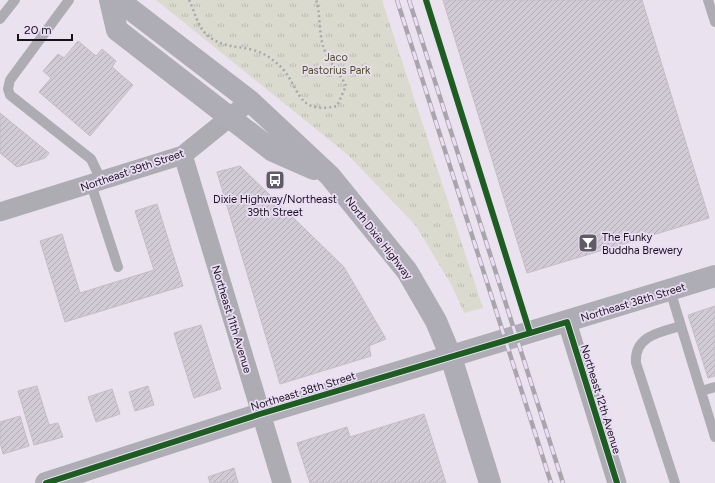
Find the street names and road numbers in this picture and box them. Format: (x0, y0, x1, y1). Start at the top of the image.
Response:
street label: Northeast 39th Street (79, 147, 186, 194)
street label: North Dixie Highway (342, 194, 415, 282)
street label: Northeast 11th Avenue (209, 264, 254, 375)
street label: Northeast 38th Street (579, 280, 687, 325)
street label: Northeast 12th Avenue (578, 343, 623, 455)
street label: Northeast 38th Street (249, 369, 357, 414)

